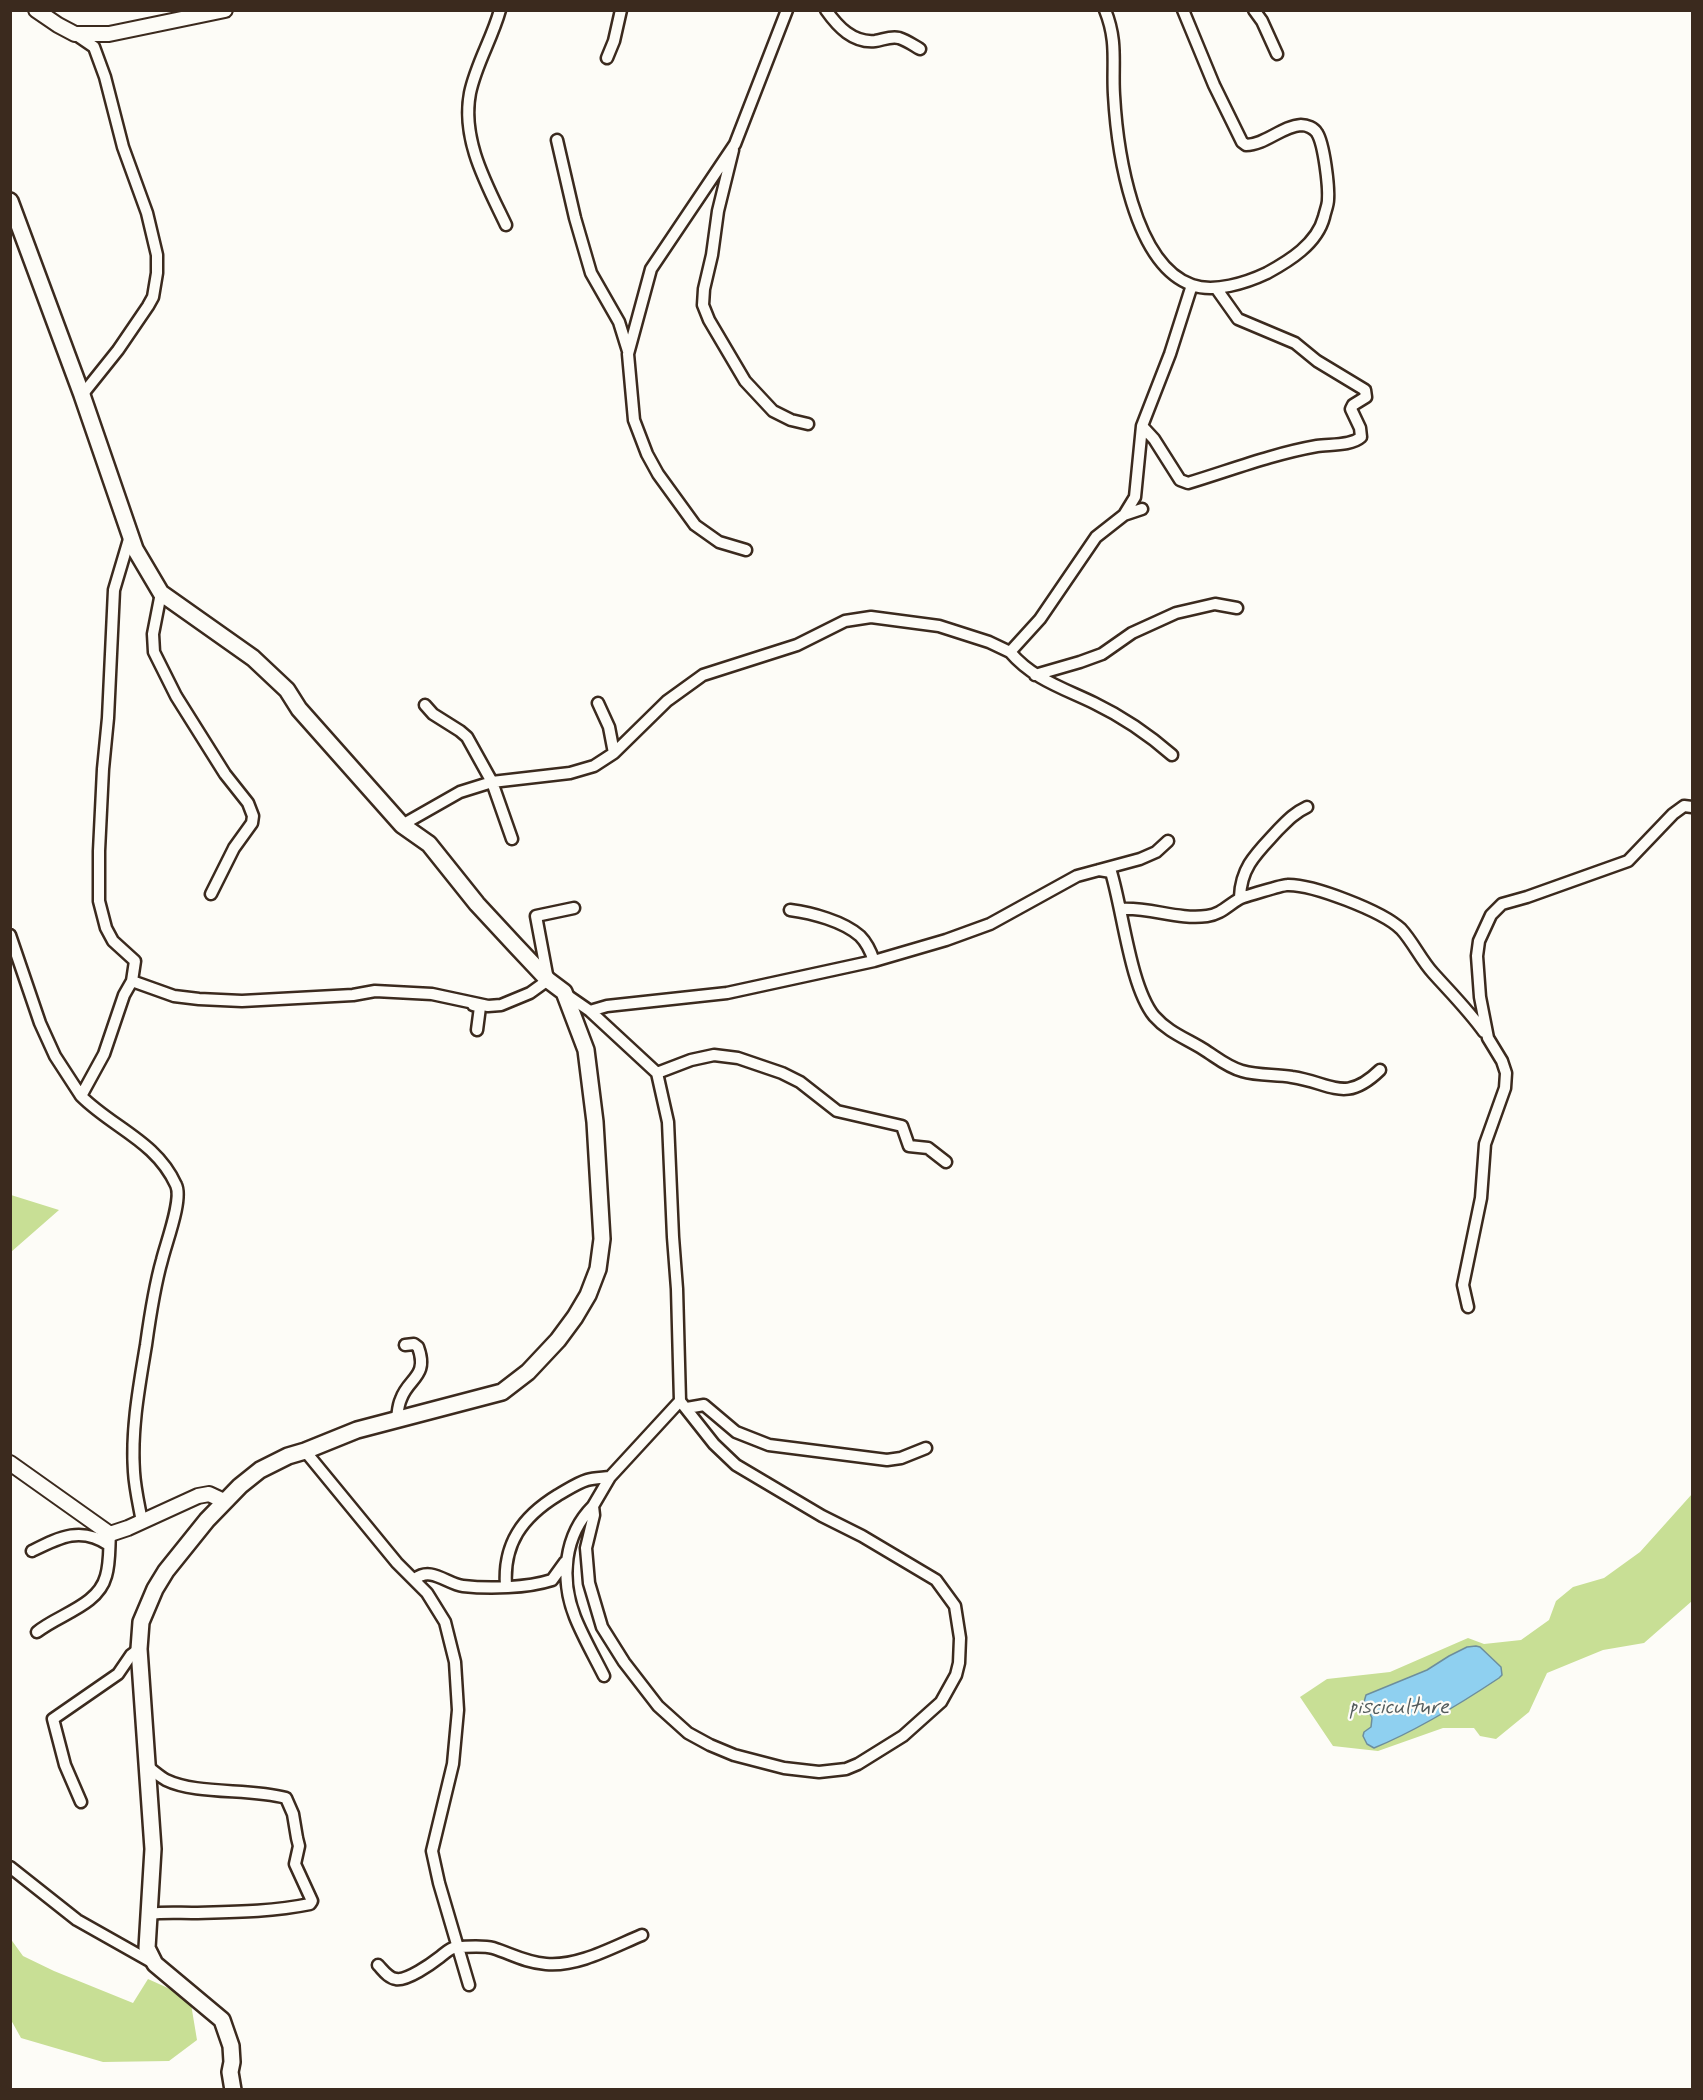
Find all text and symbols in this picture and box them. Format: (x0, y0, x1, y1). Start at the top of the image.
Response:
water label: pisciculture (1349, 1696, 1449, 1722)

